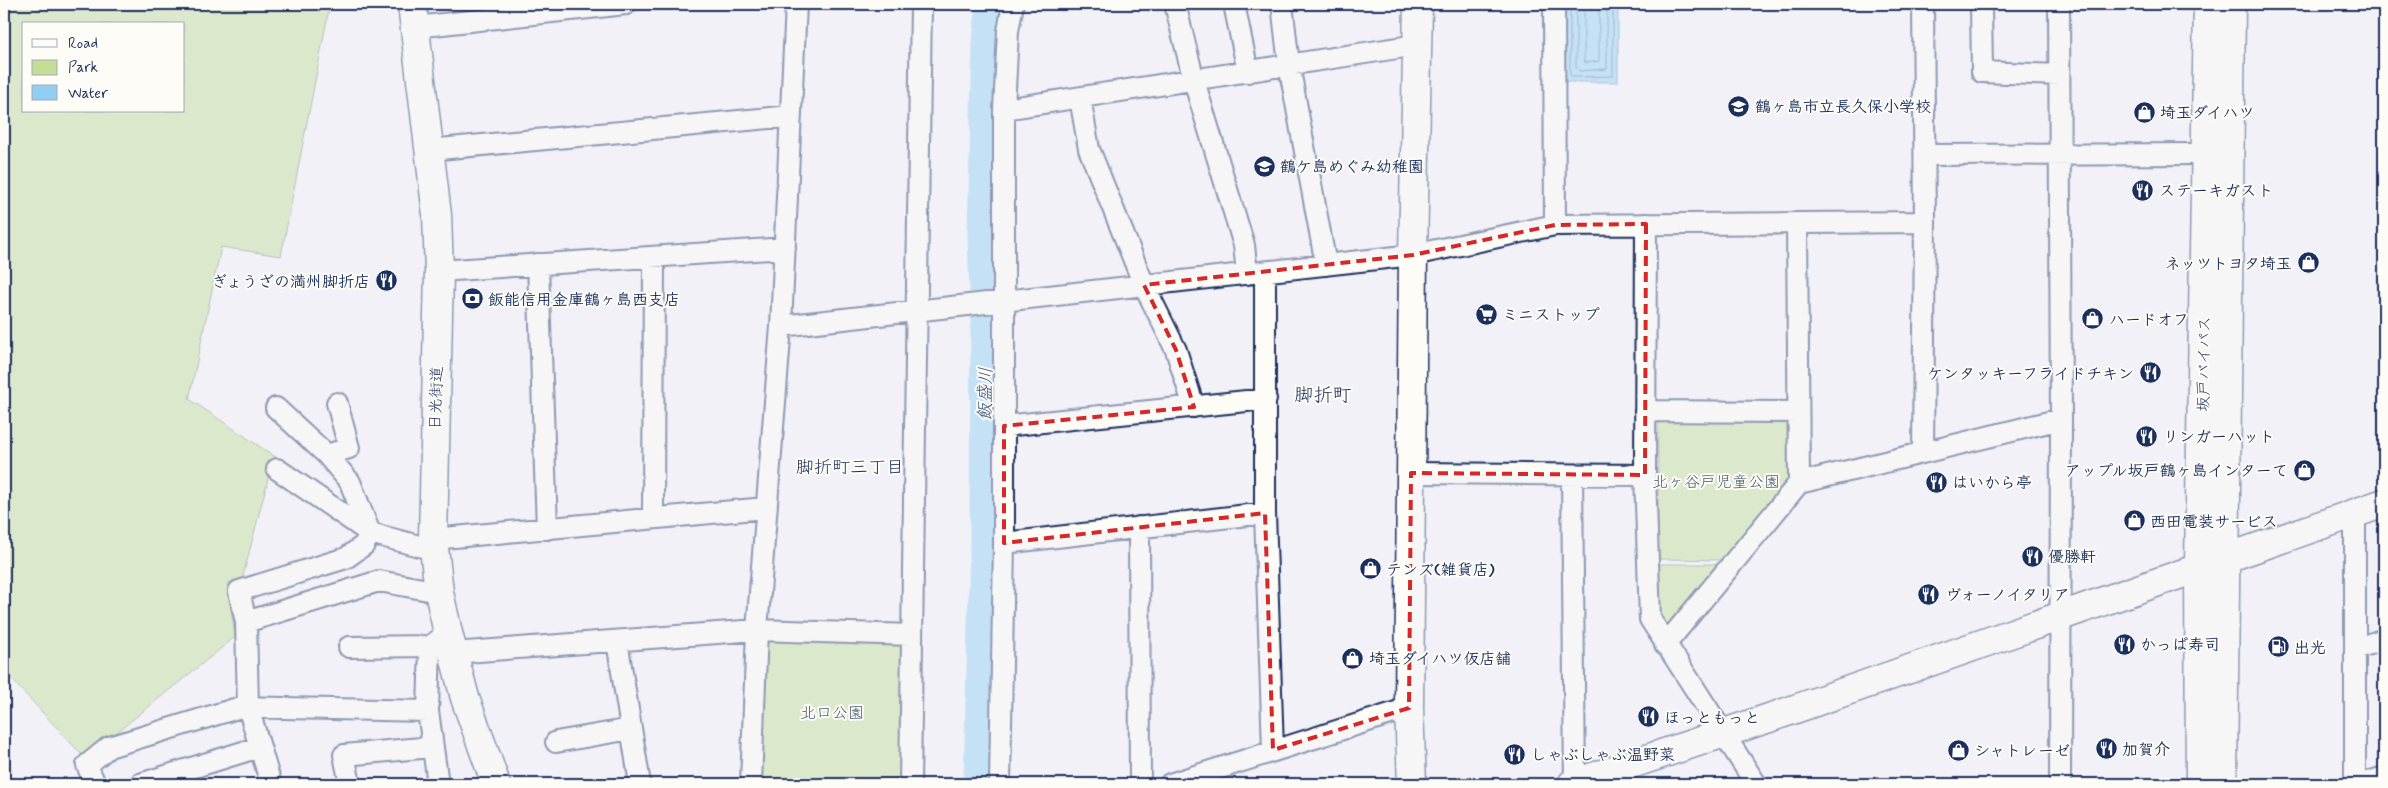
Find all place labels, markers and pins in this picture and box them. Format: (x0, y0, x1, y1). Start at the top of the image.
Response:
school or university icon: 鶴ヶ島市立長久保小学校 (1727, 94, 1751, 118)
place label: 鶴ヶ島市立長久保小学校 (1755, 97, 1931, 118)
shop icon: 埼玉ダイハツ (2132, 100, 2156, 124)
place label: 埼玉ダイハツ (2160, 103, 2254, 124)
school or university icon: 鶴ケ島めぐみ幼稚園 (1252, 154, 1276, 178)
place label: 鶴ケ島めぐみ幼稚園 (1280, 157, 1424, 178)
restaurant icon: ステーキガスト (2131, 178, 2155, 202)
place label: ステーキガスト (2159, 181, 2274, 202)
shop icon: ネッツトヨタ埼玉 (2296, 251, 2320, 275)
place label: ネッツトヨタ埼玉 (2165, 254, 2292, 275)
restaurant icon: ぎょうざの満州脚折店 (374, 269, 398, 293)
place label: ぎょうざの満州脚折店 (211, 272, 370, 293)
bank icon: 飯能信用金庫鶴ヶ島西支店 (460, 287, 484, 311)
place label: 飯能信用金庫鶴ヶ島西支店 (488, 290, 680, 311)
supermarket icon: ミニストップ (1474, 302, 1498, 326)
place label: ミニストップ (1502, 305, 1600, 326)
shop icon: ハードオフ (2081, 307, 2105, 331)
place label: ハードオフ (2109, 310, 2189, 331)
restaurant icon: ケンタッキーフライドチキン (2138, 361, 2162, 385)
place label: ケンタッキーフライドチキン (1927, 364, 2134, 385)
restaurant icon: リンガーハット (2135, 424, 2159, 448)
place label: リンガーハット (2163, 427, 2275, 448)
shop icon: アップル坂戸鶴ヶ島インターて (2292, 458, 2316, 482)
place label: アップル坂戸鶴ヶ島インターて (2065, 461, 2288, 482)
restaurant icon: はいから亭 (1924, 470, 1948, 494)
place label: はいから亭 (1952, 473, 2032, 494)
shop icon: 西田電装サービス (2122, 509, 2146, 533)
place label: 西田電装サービス (2150, 512, 2278, 533)
restaurant icon: 優勝軒 (2020, 544, 2044, 568)
place label: 優勝軒 (2048, 547, 2096, 568)
shop icon: テンズ(雑貨店) (1358, 557, 1382, 581)
place label: テンズ(雑貨店) (1386, 560, 1495, 581)
restaurant icon: ヴォーノイタリア (1917, 582, 1941, 606)
place label: ヴォーノイタリア (1945, 585, 2070, 606)
restaurant icon: かっぱ寿司 (2112, 632, 2136, 656)
place label: かっぱ寿司 (2140, 635, 2220, 656)
fuel station icon: 出光 (2266, 635, 2290, 659)
place label: 出光 (2294, 638, 2326, 659)
shop icon: 埼玉ダイハツ仮店舗 (1341, 646, 1365, 670)
place label: 埼玉ダイハツ仮店舗 (1369, 649, 1511, 670)
restaurant icon: ほっともっと (1636, 705, 1660, 729)
place label: ほっともっと (1664, 708, 1760, 729)
restaurant icon: 加賀介 (2094, 737, 2118, 761)
shop icon: シャトレーゼ (1946, 738, 1970, 762)
place label: 加賀介 (2122, 740, 2170, 761)
place label: シャトレーゼ (1974, 741, 2070, 762)
restaurant icon: しゃぶしゃぶ温野菜 (1503, 742, 1527, 766)
place label: しゃぶしゃぶ温野菜 (1531, 745, 1675, 766)

